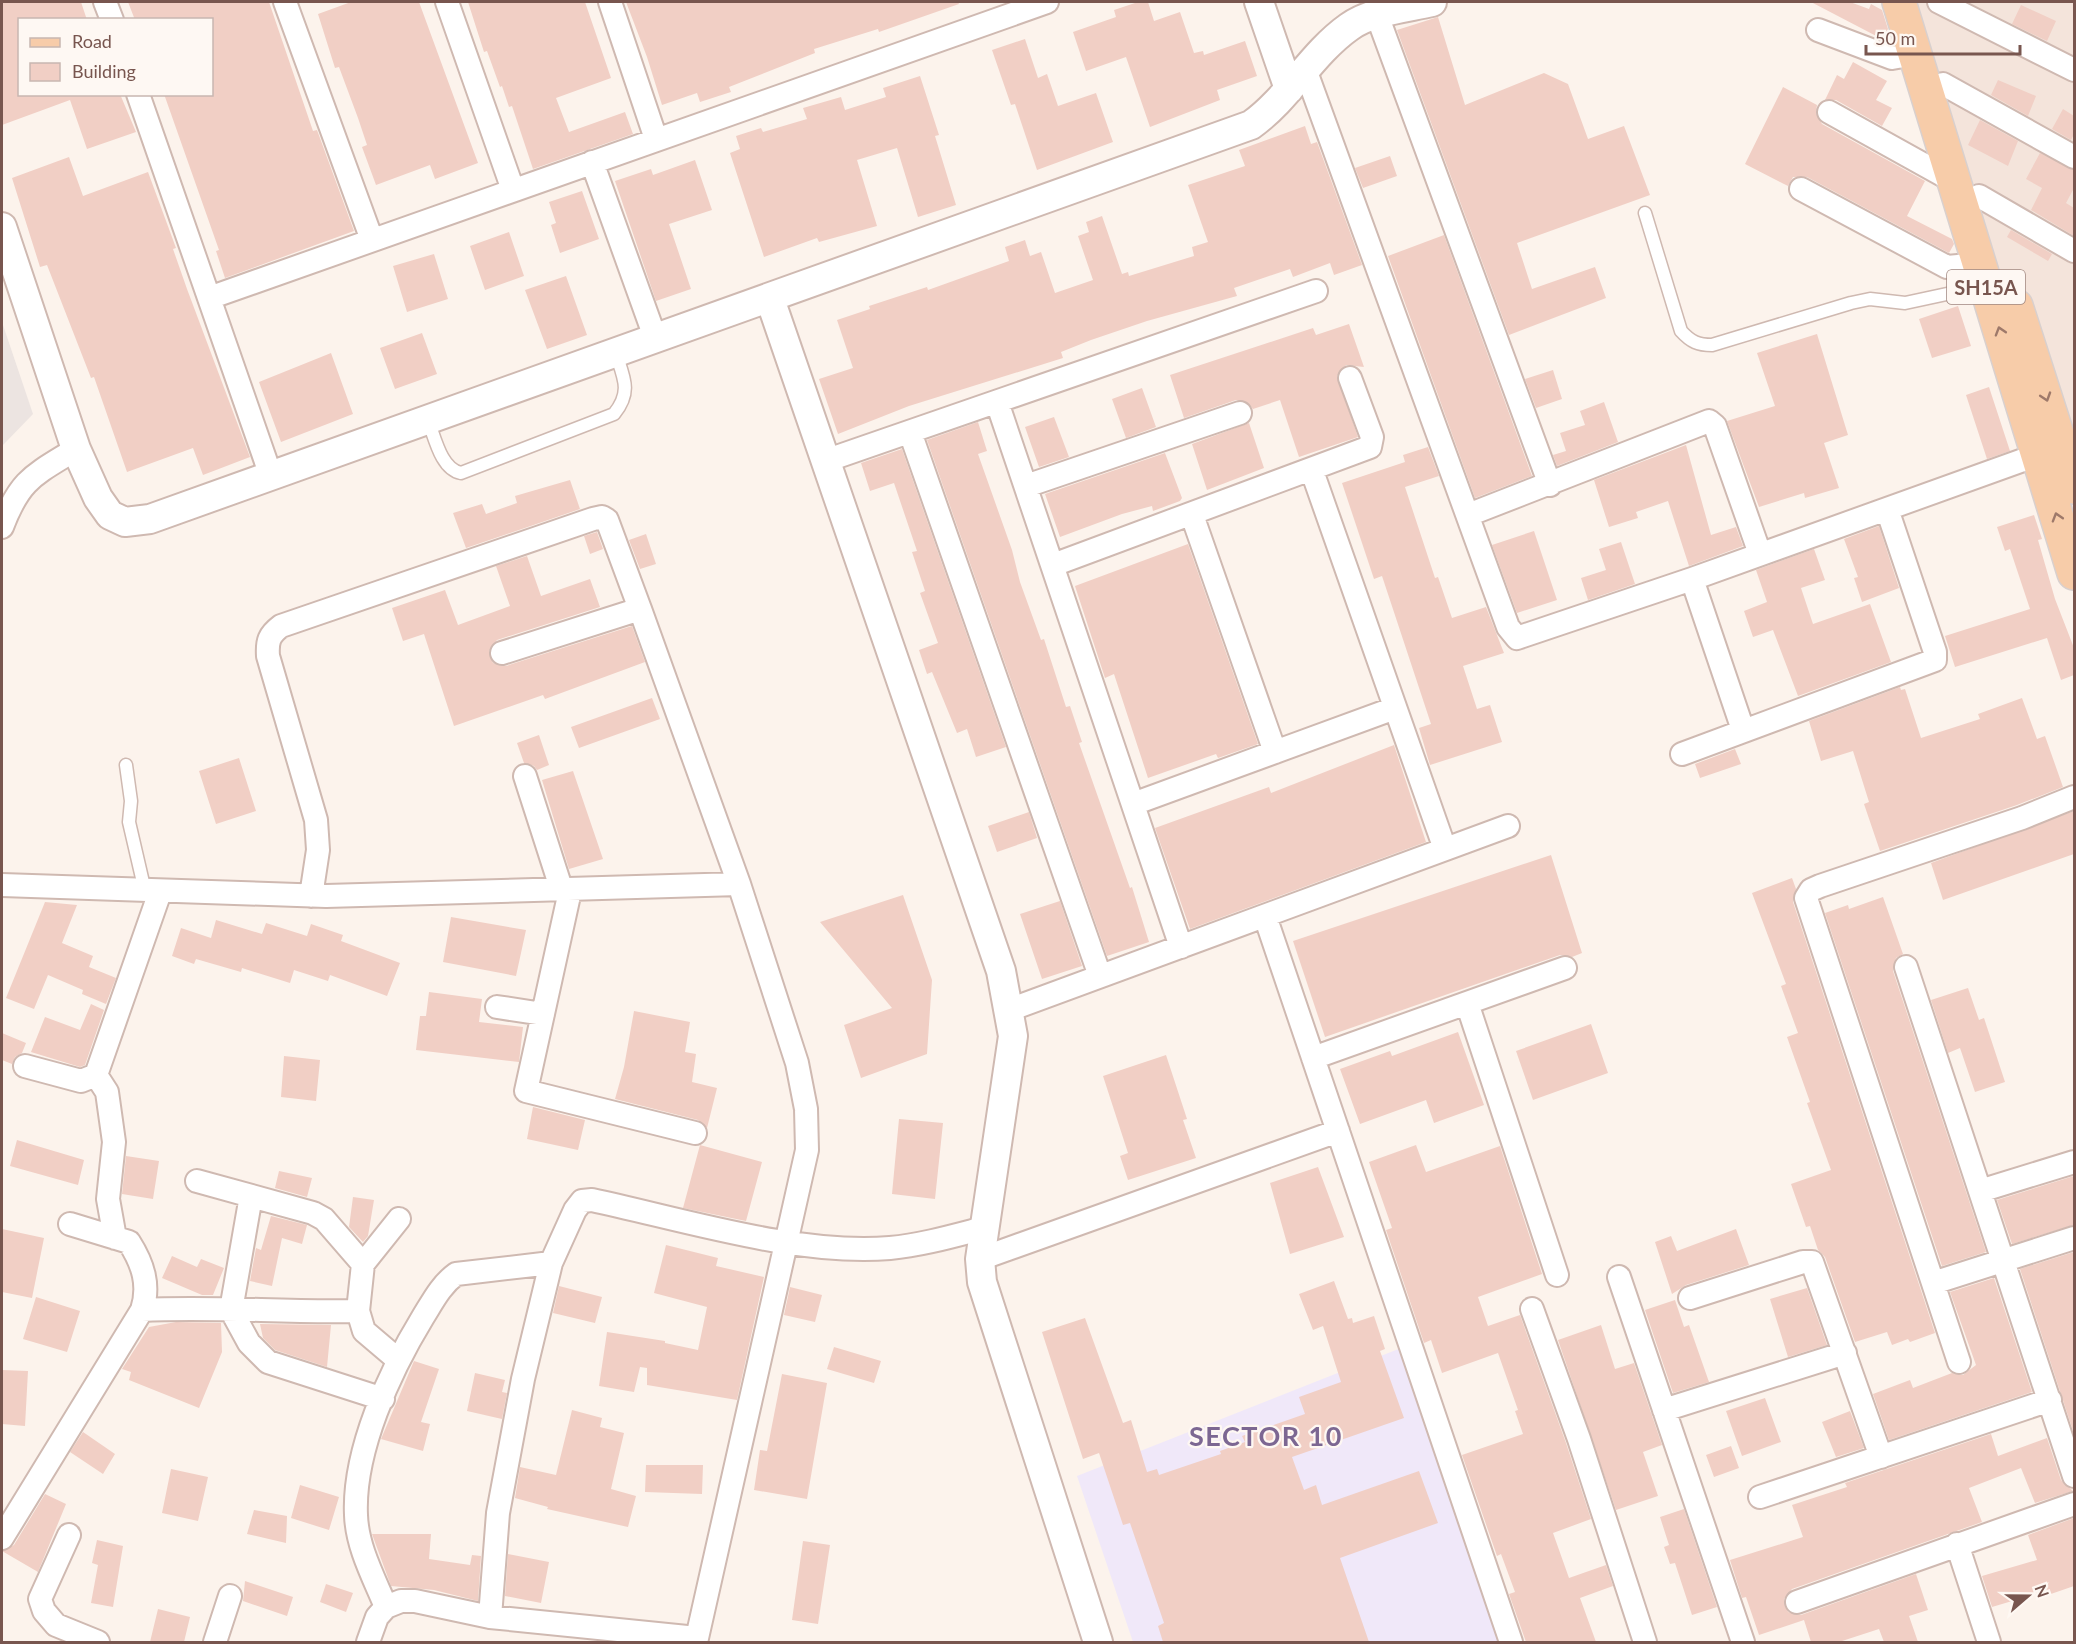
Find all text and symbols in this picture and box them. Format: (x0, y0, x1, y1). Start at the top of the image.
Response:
legend (18, 18, 213, 96)
scale bar (1866, 18, 2020, 56)
text: 50 m (1875, 27, 1915, 49)
text: Road (72, 30, 112, 52)
text: Building (72, 60, 136, 82)
road number: SH15A (1947, 270, 2025, 304)
one-way arrow (1995, 326, 2007, 337)
one-way arrow (2038, 391, 2051, 402)
one-way arrow (2052, 512, 2064, 523)
district label: SECTOR 10 (1189, 1419, 1343, 1452)
north arrow (1998, 1566, 2058, 1626)
text: N (2032, 1582, 2054, 1600)

